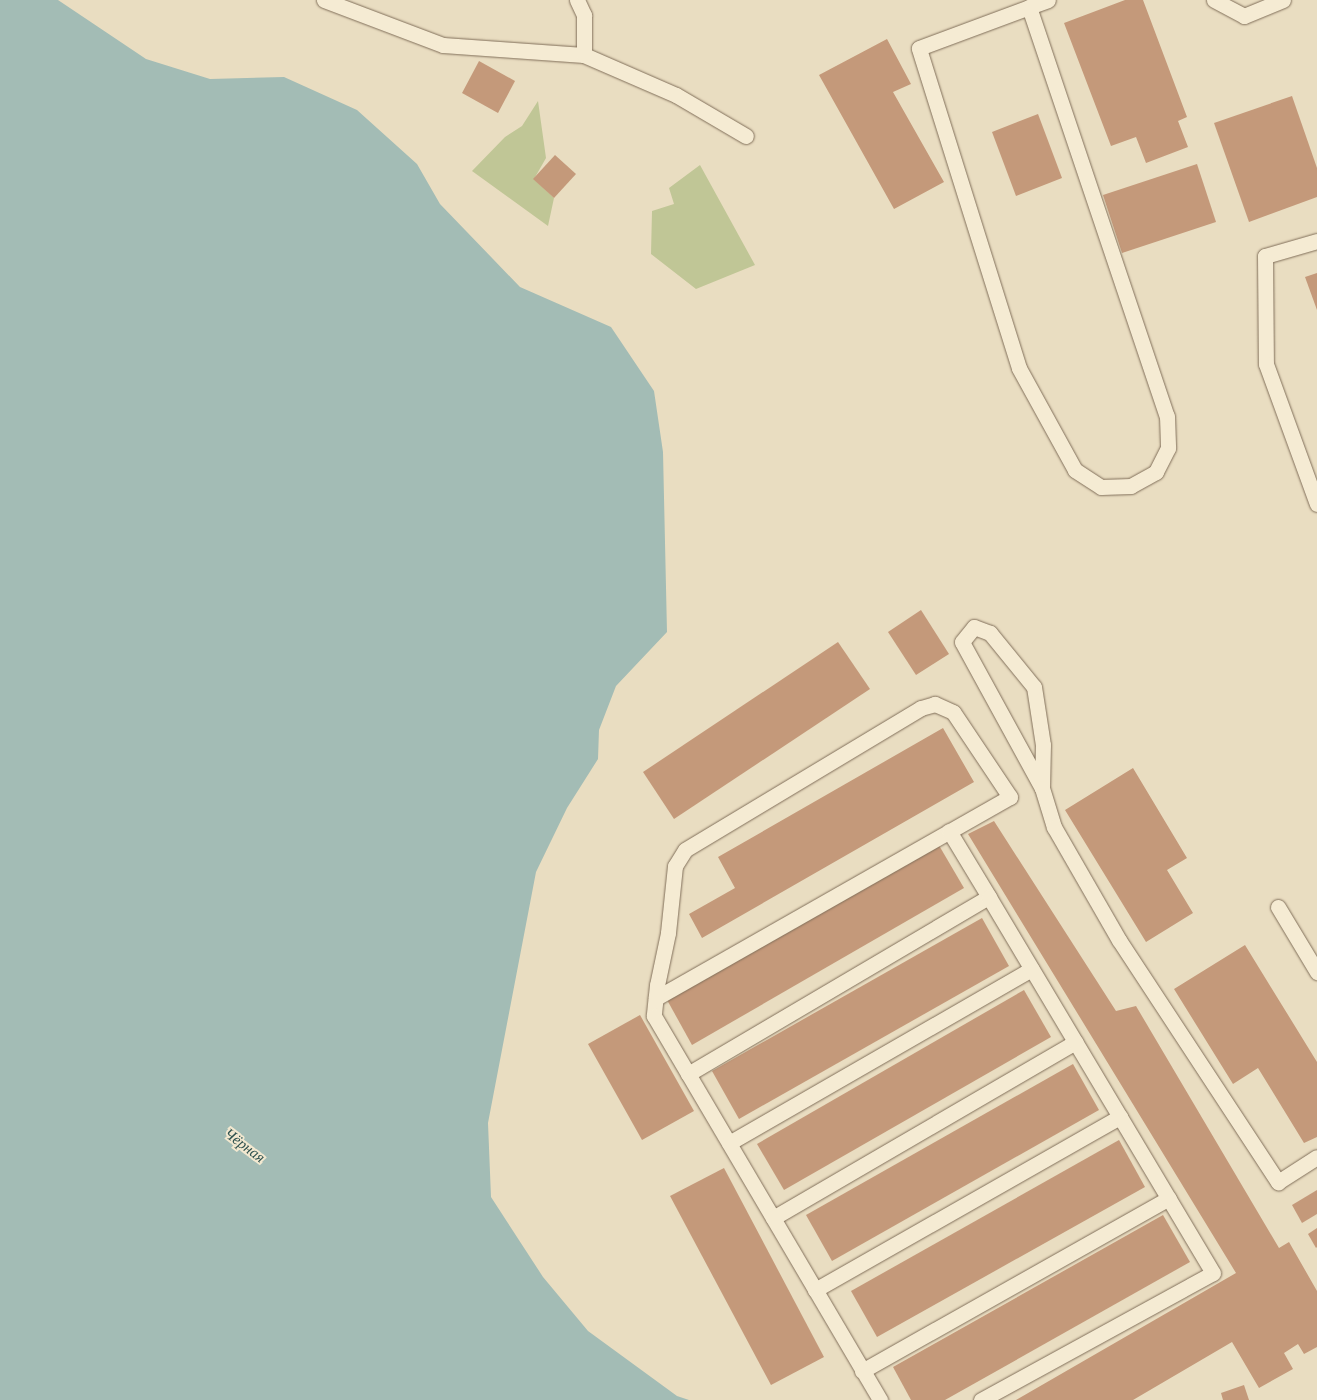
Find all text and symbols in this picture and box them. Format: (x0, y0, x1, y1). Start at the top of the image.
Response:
water label: Чёрная (221, 1124, 269, 1166)

